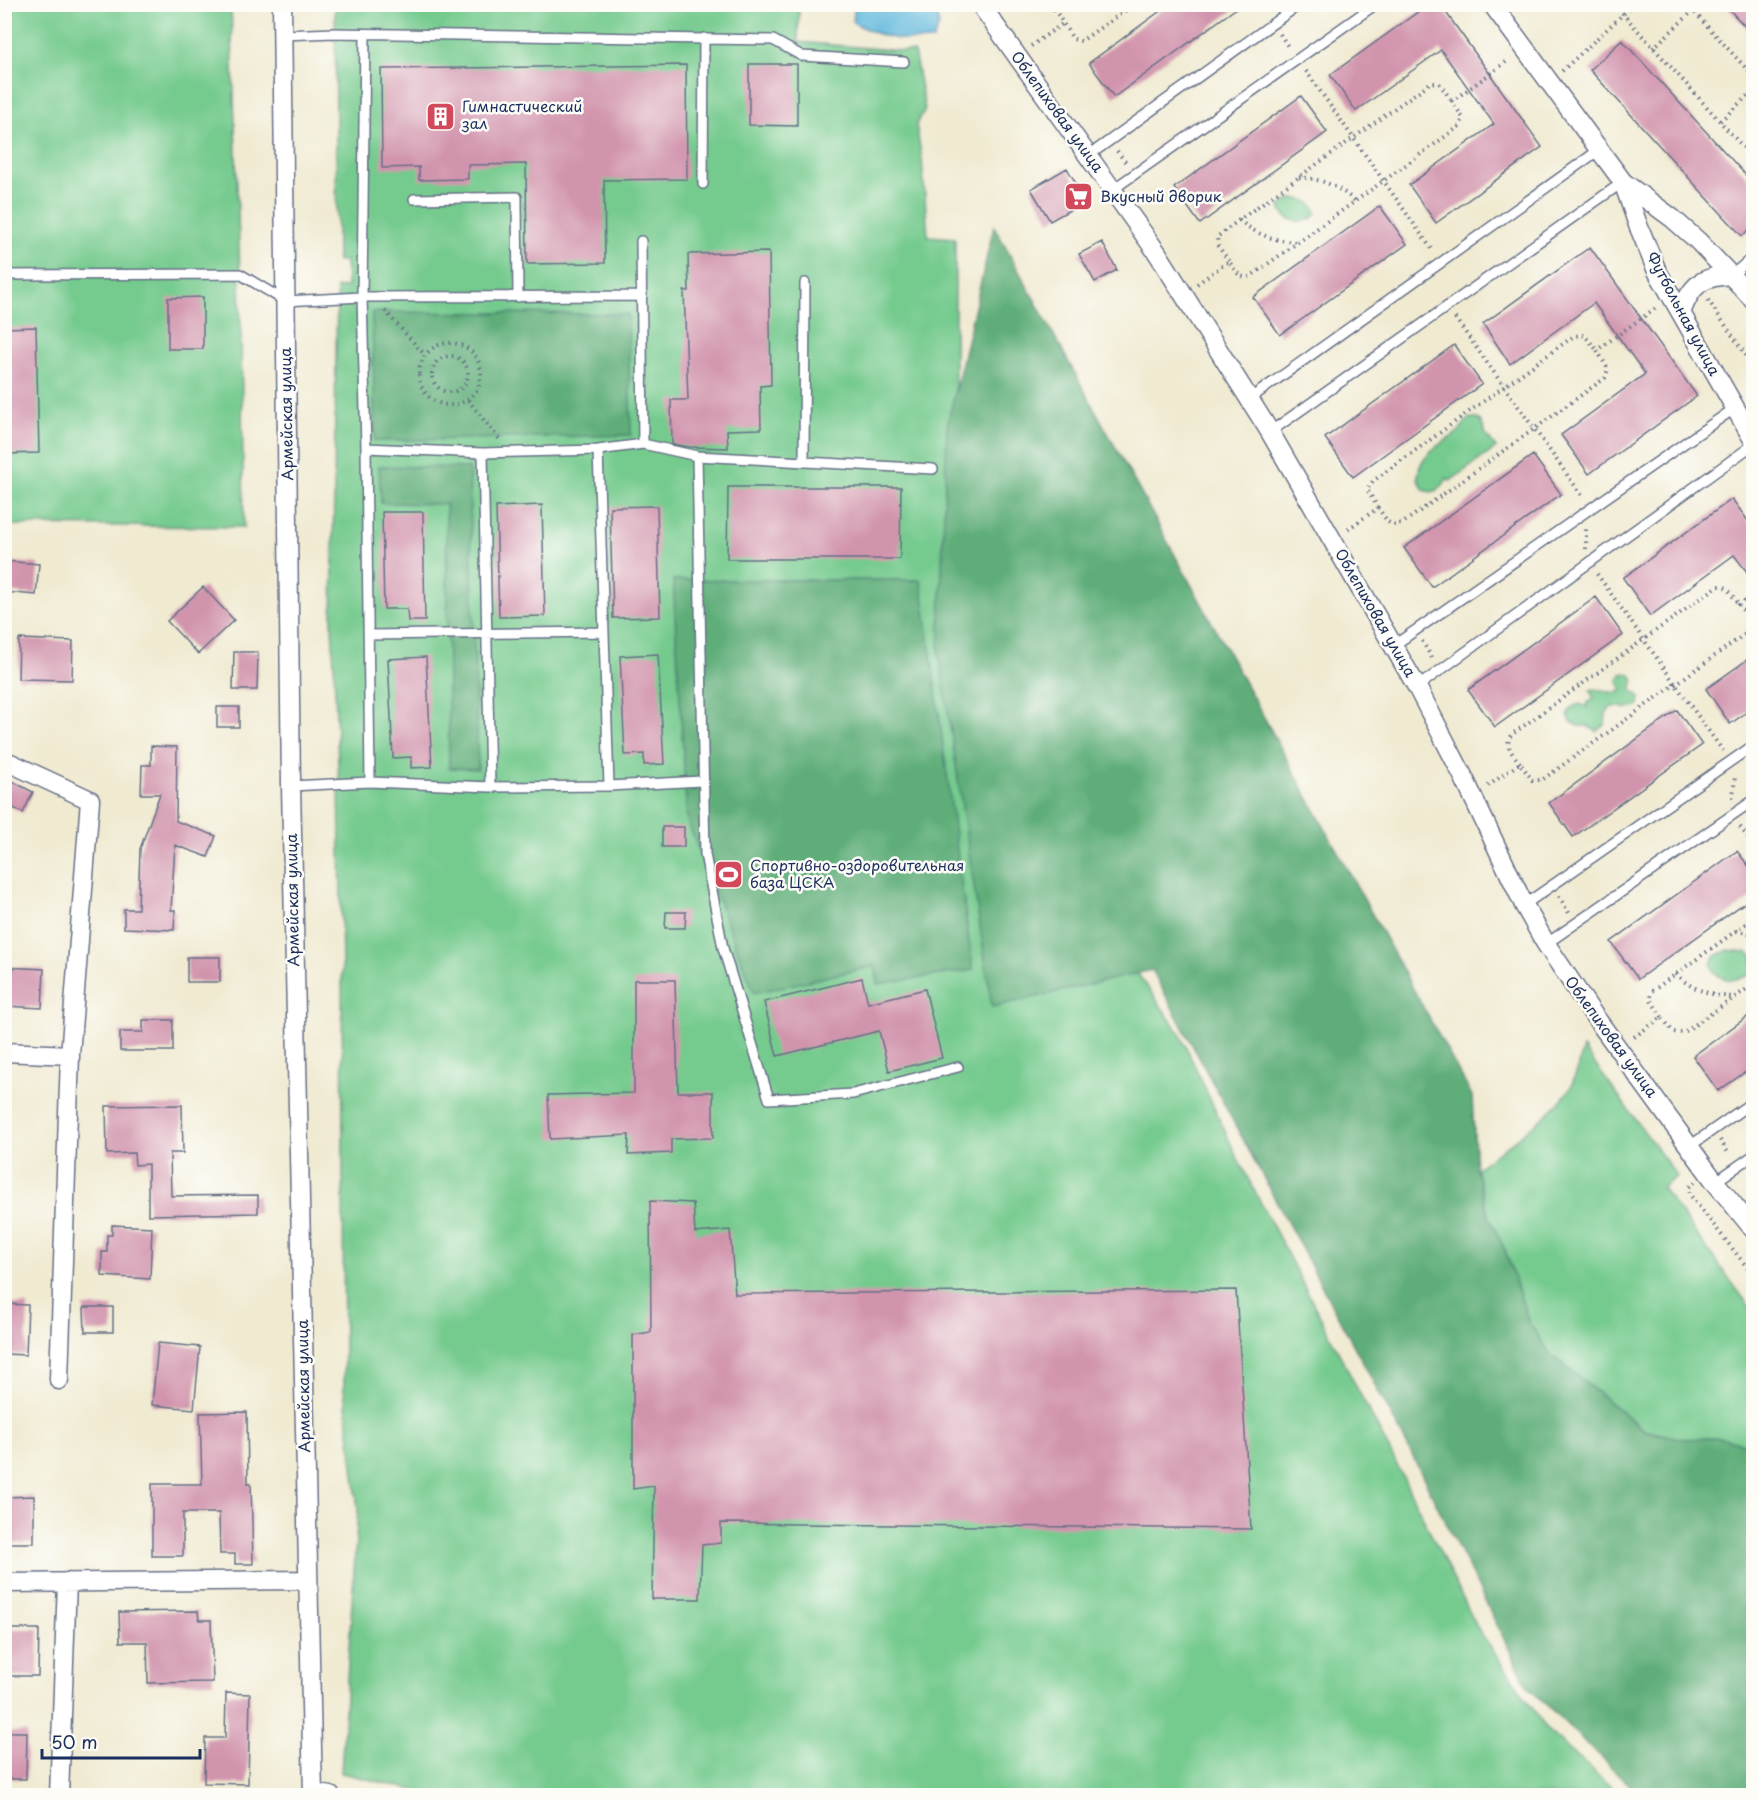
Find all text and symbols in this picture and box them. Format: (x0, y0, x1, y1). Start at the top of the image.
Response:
street label: Облепиховая улица (1006, 46, 1110, 177)
place label: Гимнастический зал (461, 94, 582, 134)
building icon: Гимнастический зал (425, 100, 457, 132)
supermarket icon: Вкусный дворик (1063, 181, 1095, 213)
place label: Вкусный дворик (1100, 184, 1222, 207)
street label: Футбольная улица (1642, 247, 1727, 380)
street label: Армейская улица (273, 347, 298, 481)
street label: Облепиховая улица (1330, 544, 1423, 681)
street label: Армейская улица (279, 833, 304, 967)
place label: Спортивно-оздоровительная база ЦСКА (750, 853, 964, 893)
sports icon: Спортивно-оздоровительная база ЦСКА (713, 859, 745, 891)
street label: Облепиховая улица (1560, 971, 1664, 1102)
street label: Армейская улица (290, 1319, 315, 1453)
scale bar (42, 1722, 200, 1760)
text: 50 m (51, 1728, 98, 1755)

